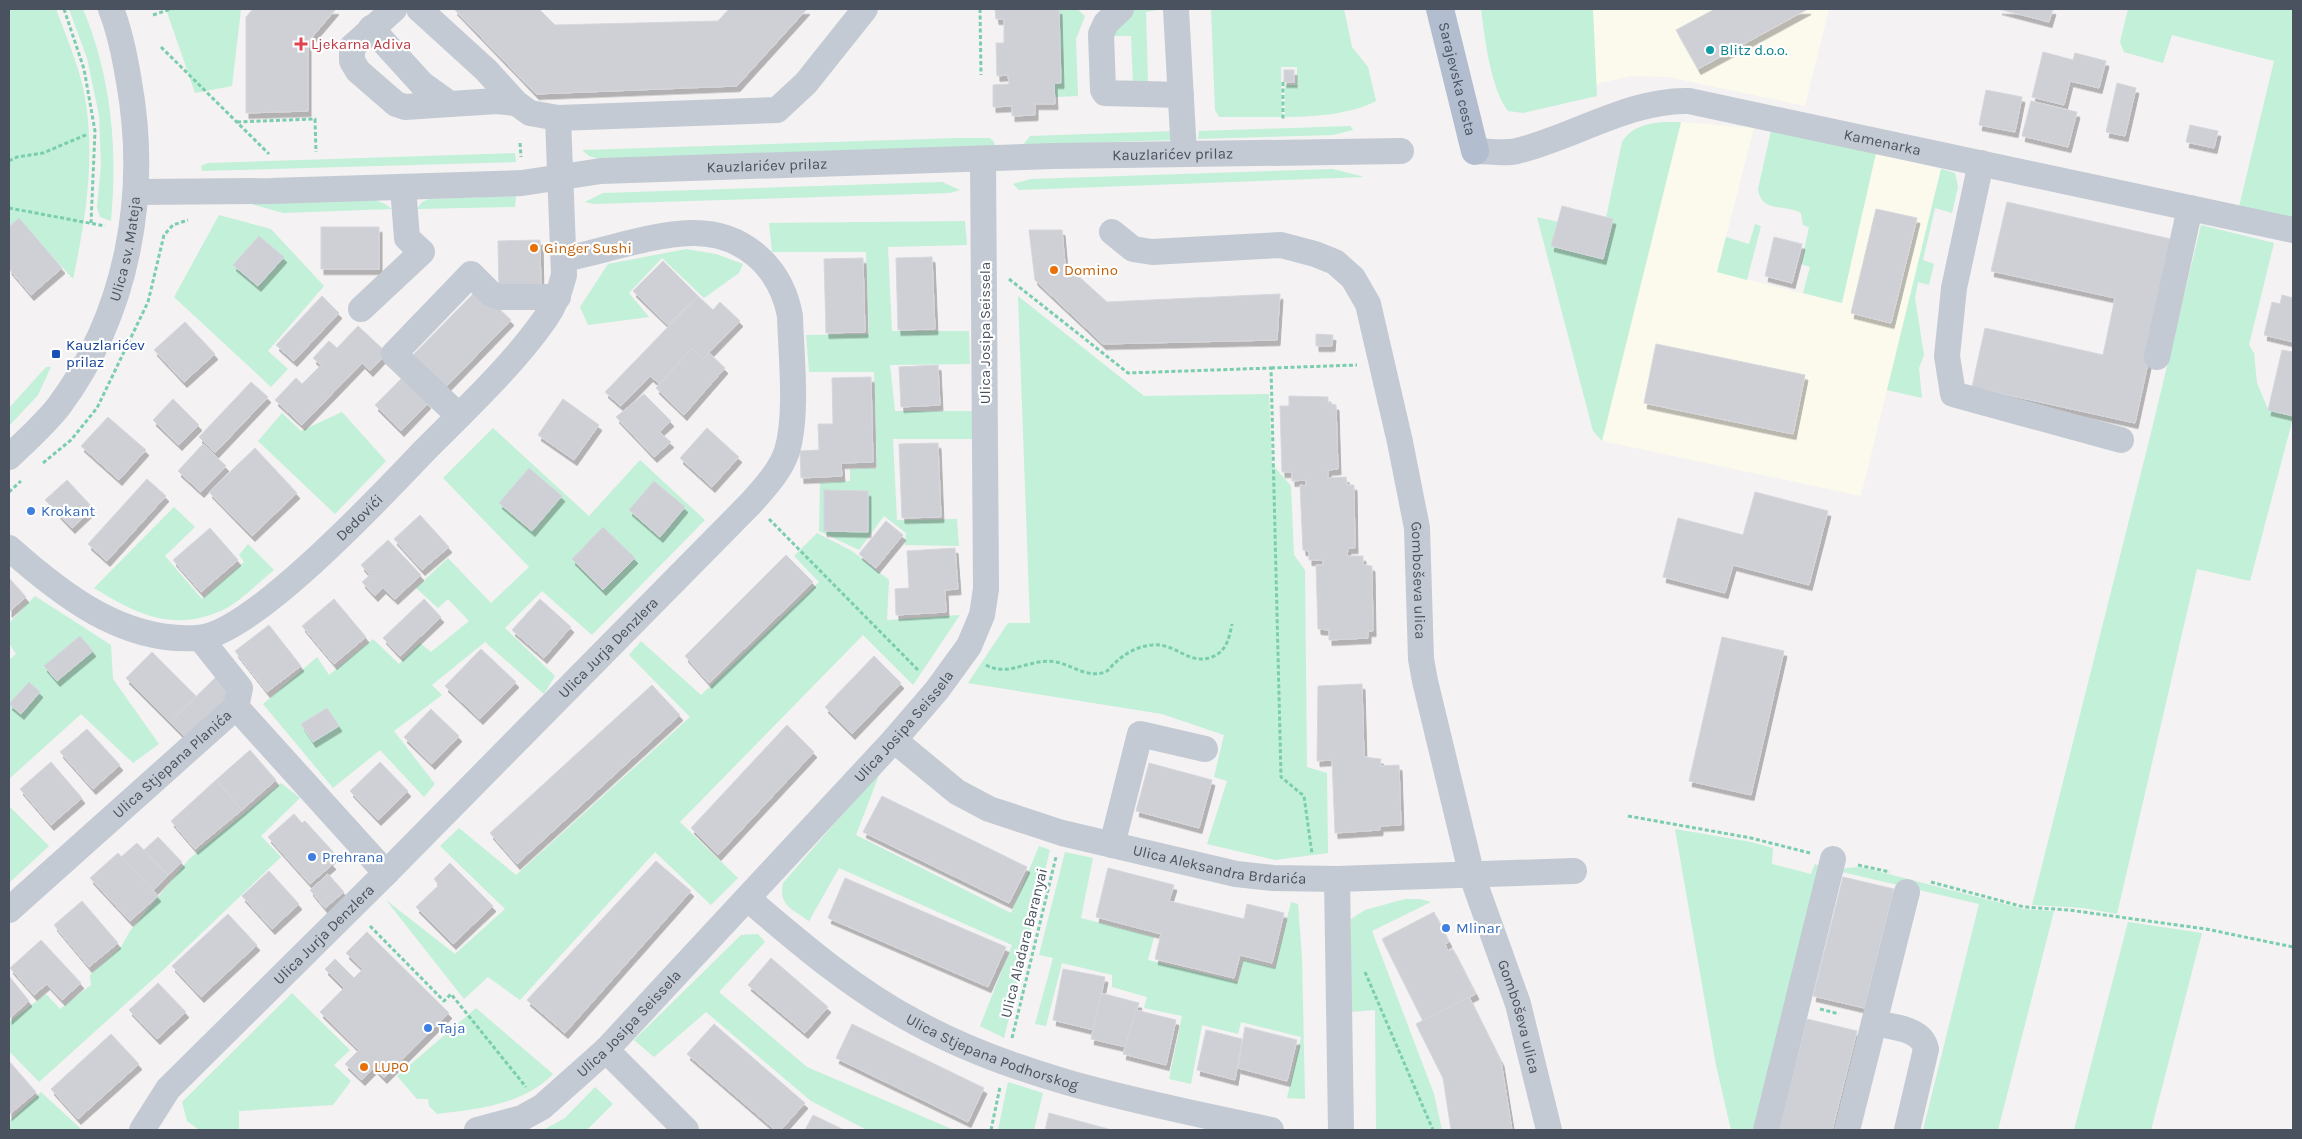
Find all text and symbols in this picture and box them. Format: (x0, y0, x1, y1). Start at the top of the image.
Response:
street label: Sarajevska cesta (1435, 20, 1480, 138)
place label: Ljekarna Adiva (311, 35, 411, 53)
marker: Ljekarna Adiva (295, 38, 307, 50)
place label: Blitz d.o.o. (1720, 41, 1788, 59)
marker: Blitz d.o.o. (1704, 44, 1716, 56)
street label: Kamenarka (1842, 125, 1923, 159)
street label: Kauzlarićev prilaz (1112, 144, 1233, 164)
street label: Kauzlarićev prilaz (706, 154, 828, 176)
street label: Ulica sv. Mateja (105, 196, 144, 304)
place label: Ginger Sushi (544, 239, 632, 257)
marker: Ginger Sushi (528, 242, 540, 254)
place label: Domino (1064, 261, 1118, 279)
street label: Ulica Josipa Seissela (976, 262, 994, 404)
marker: Domino (1048, 264, 1060, 276)
place label: Kauzlarićev prilaz (66, 336, 145, 371)
marker: Kauzlarićev prilaz (50, 348, 62, 360)
street label: Dedovići (332, 490, 387, 545)
place label: Krokant (41, 502, 95, 520)
marker: Krokant (25, 505, 37, 517)
street label: Gomboševa ulica (1407, 520, 1429, 640)
street label: Ulica Jurja Denzlera (555, 593, 662, 702)
street label: Ulica Josipa Seissela (850, 667, 957, 786)
street label: Ulica Stjepana Planića (109, 706, 235, 822)
street label: Ulica Aleksandra Brdarića (1131, 841, 1307, 888)
place label: Prehrana (322, 848, 383, 866)
marker: Prehrana (306, 851, 318, 863)
street label: Ulica Aladara Baranyai (997, 866, 1051, 1020)
street label: Ulica Jurja Denzlera (270, 881, 378, 988)
place label: Mlinar (1456, 919, 1501, 937)
marker: Mlinar (1440, 922, 1452, 934)
street label: Gomboševa ulica (1494, 957, 1544, 1075)
street label: Ulica Josipa Seissela (573, 966, 685, 1081)
street label: Ulica Stjepana Podhorskog (903, 1010, 1081, 1094)
place label: Taja (438, 1019, 465, 1037)
marker: Taja (422, 1022, 434, 1034)
place label: LUPO (374, 1058, 409, 1076)
marker: LUPO (358, 1061, 370, 1073)

